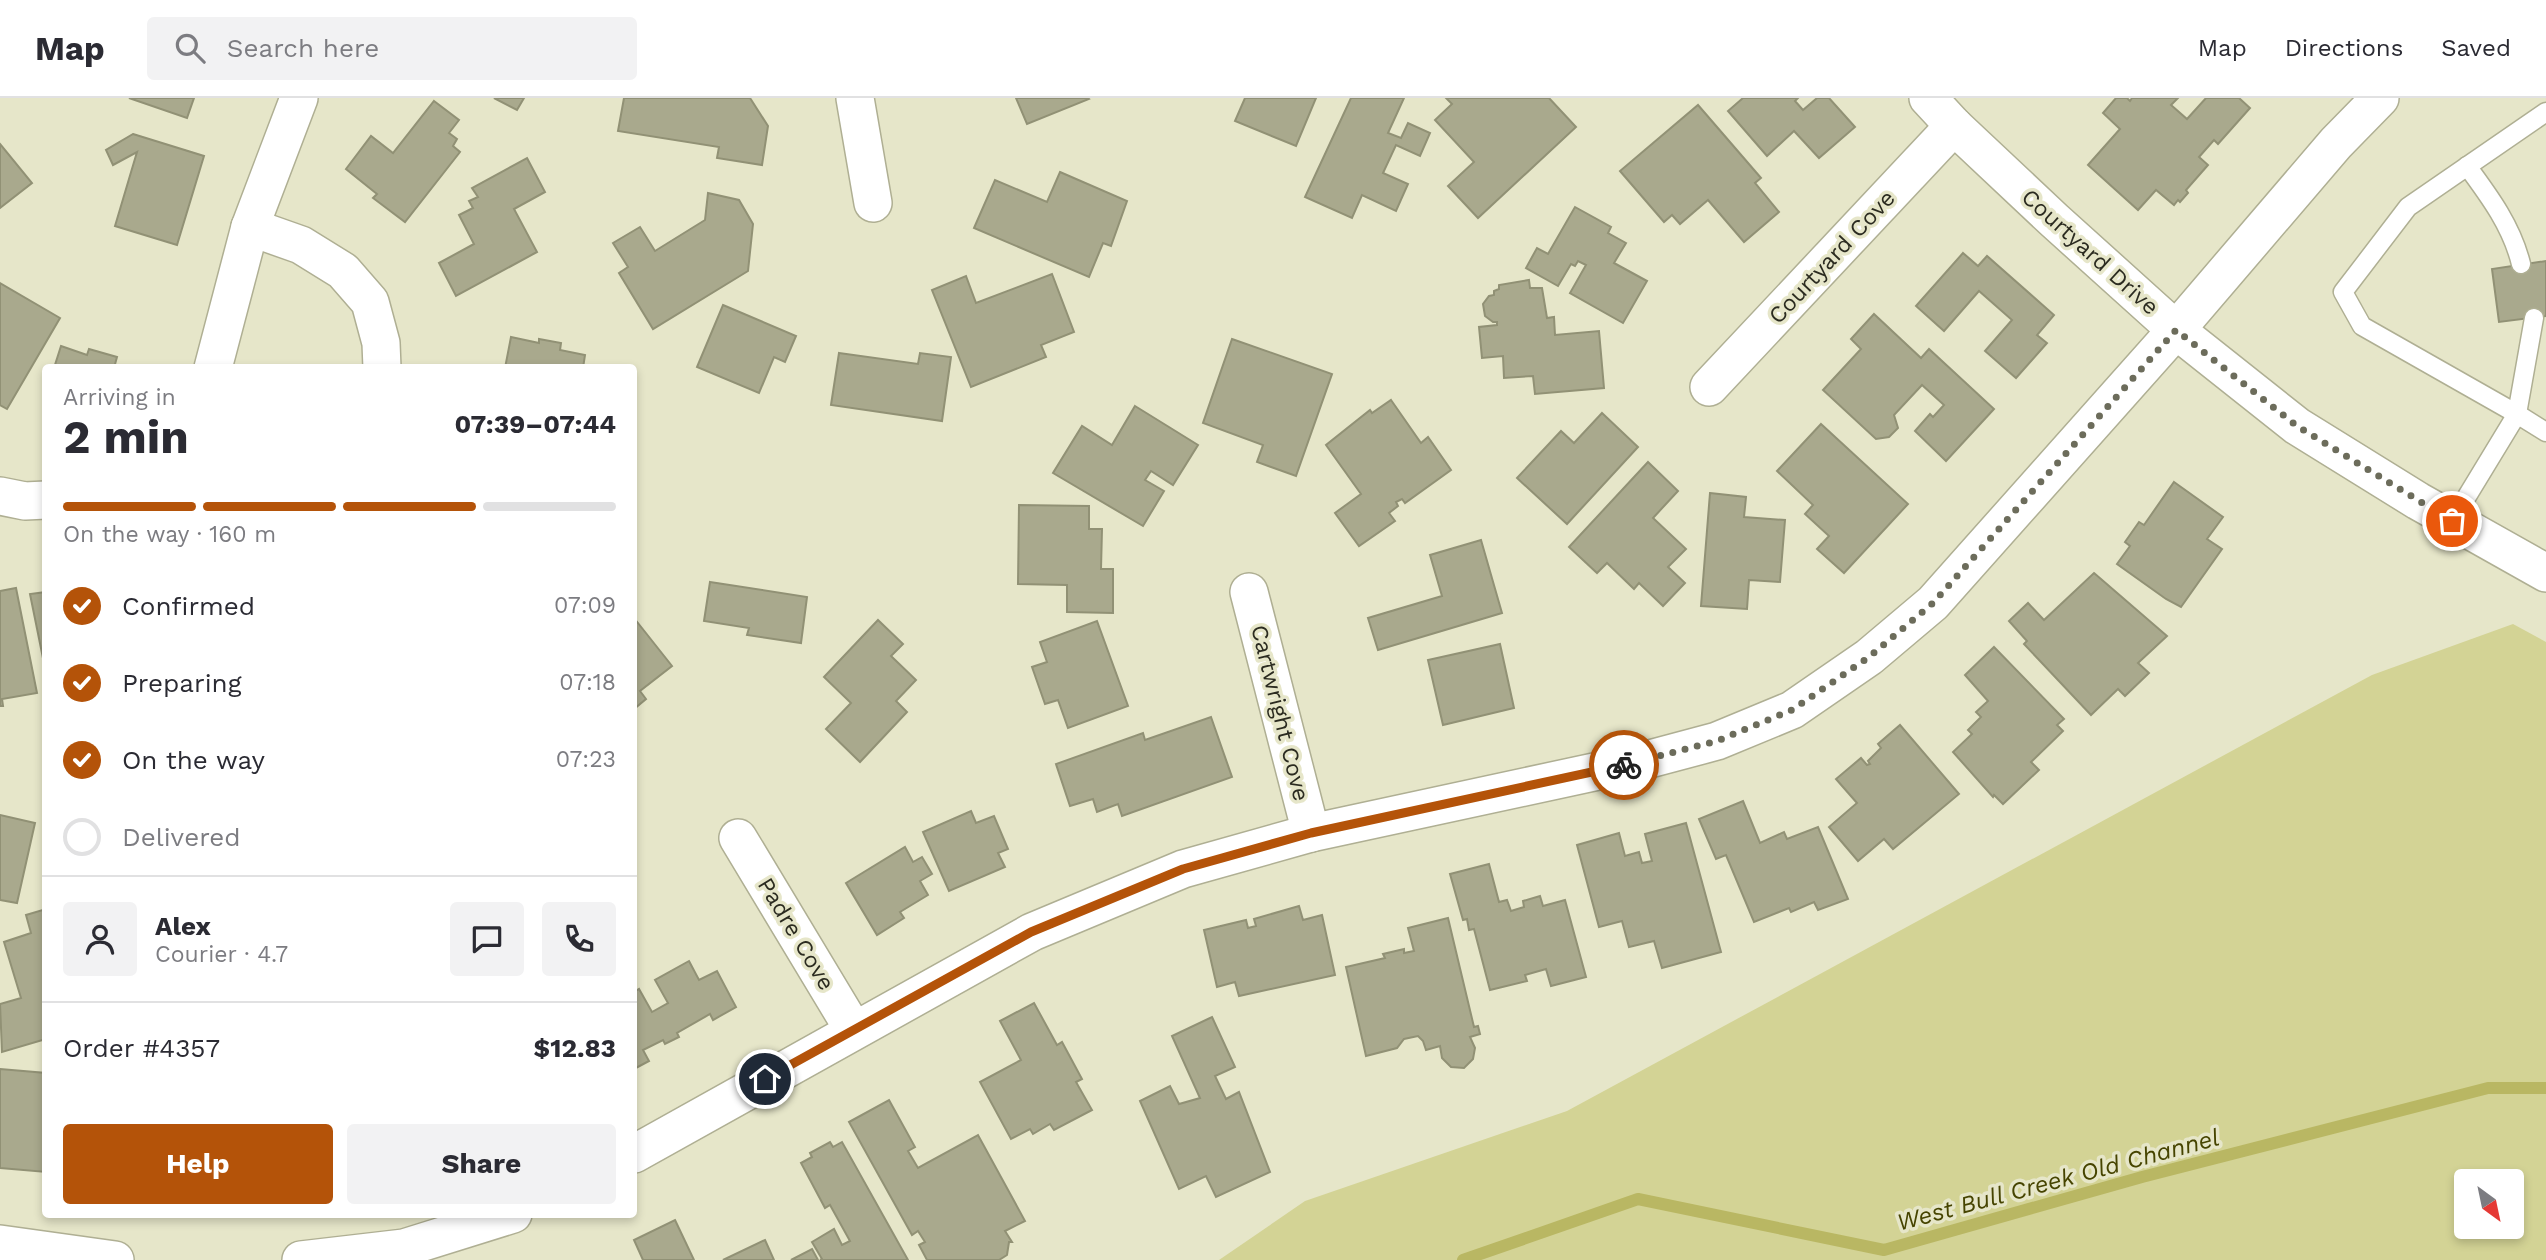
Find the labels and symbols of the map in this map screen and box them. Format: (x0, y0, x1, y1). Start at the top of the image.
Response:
street label: Courtyard Drive (2016, 183, 2164, 321)
street label: Courtyard Cove (1763, 185, 1901, 329)
pin (2422, 491, 2482, 551)
street label: Cartwright Cove (1245, 622, 1315, 804)
courier (1589, 730, 1659, 800)
street label: Padre Cove (752, 873, 840, 995)
pin (735, 1049, 795, 1109)
water label: West Bull Creek Old Channel (1894, 1123, 2222, 1237)
north arrow (2454, 1169, 2524, 1239)

